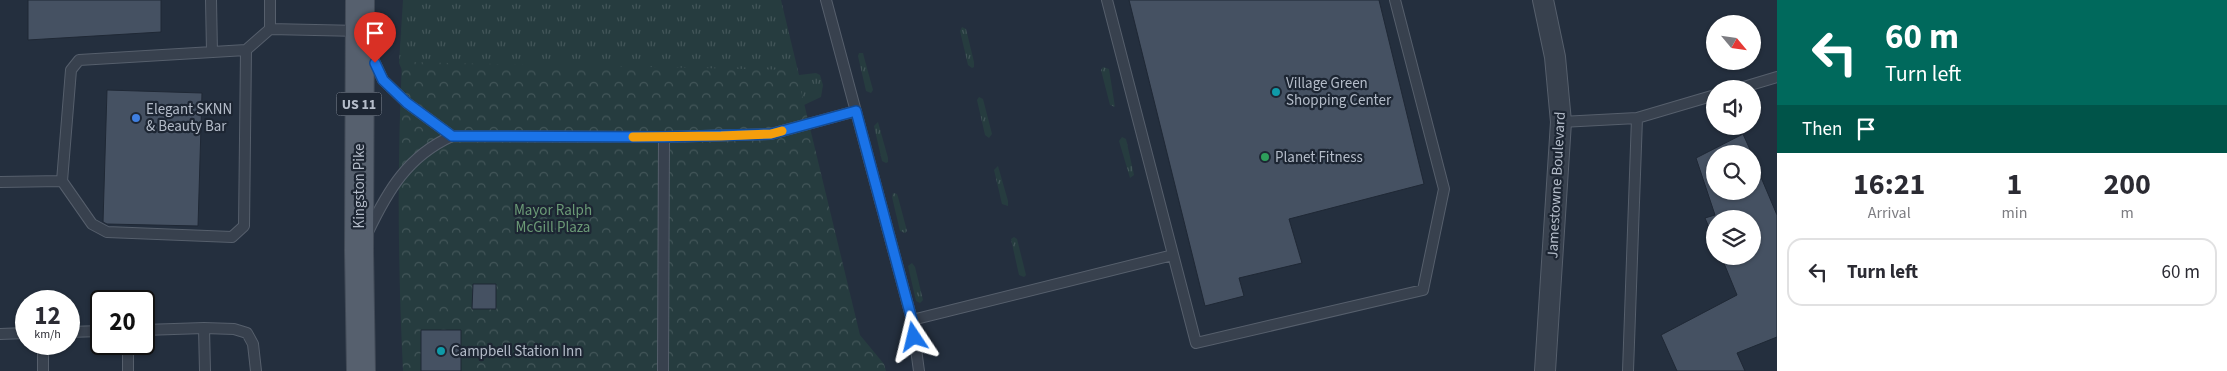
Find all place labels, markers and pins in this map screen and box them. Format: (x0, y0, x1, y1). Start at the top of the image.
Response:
pin (354, 12, 396, 63)
place label: Village Green Shopping Center (1286, 73, 1392, 111)
marker: Village Green Shopping Center (1270, 86, 1282, 98)
place label: Elegant SKNN & Beauty Bar (146, 99, 232, 137)
marker: Elegant SKNN & Beauty Bar (130, 112, 142, 124)
place label: Planet Fitness (1275, 147, 1363, 168)
marker: Planet Fitness (1259, 151, 1271, 163)
place label: Campbell Station Inn (451, 341, 582, 362)
marker: Campbell Station Inn (435, 345, 447, 357)

